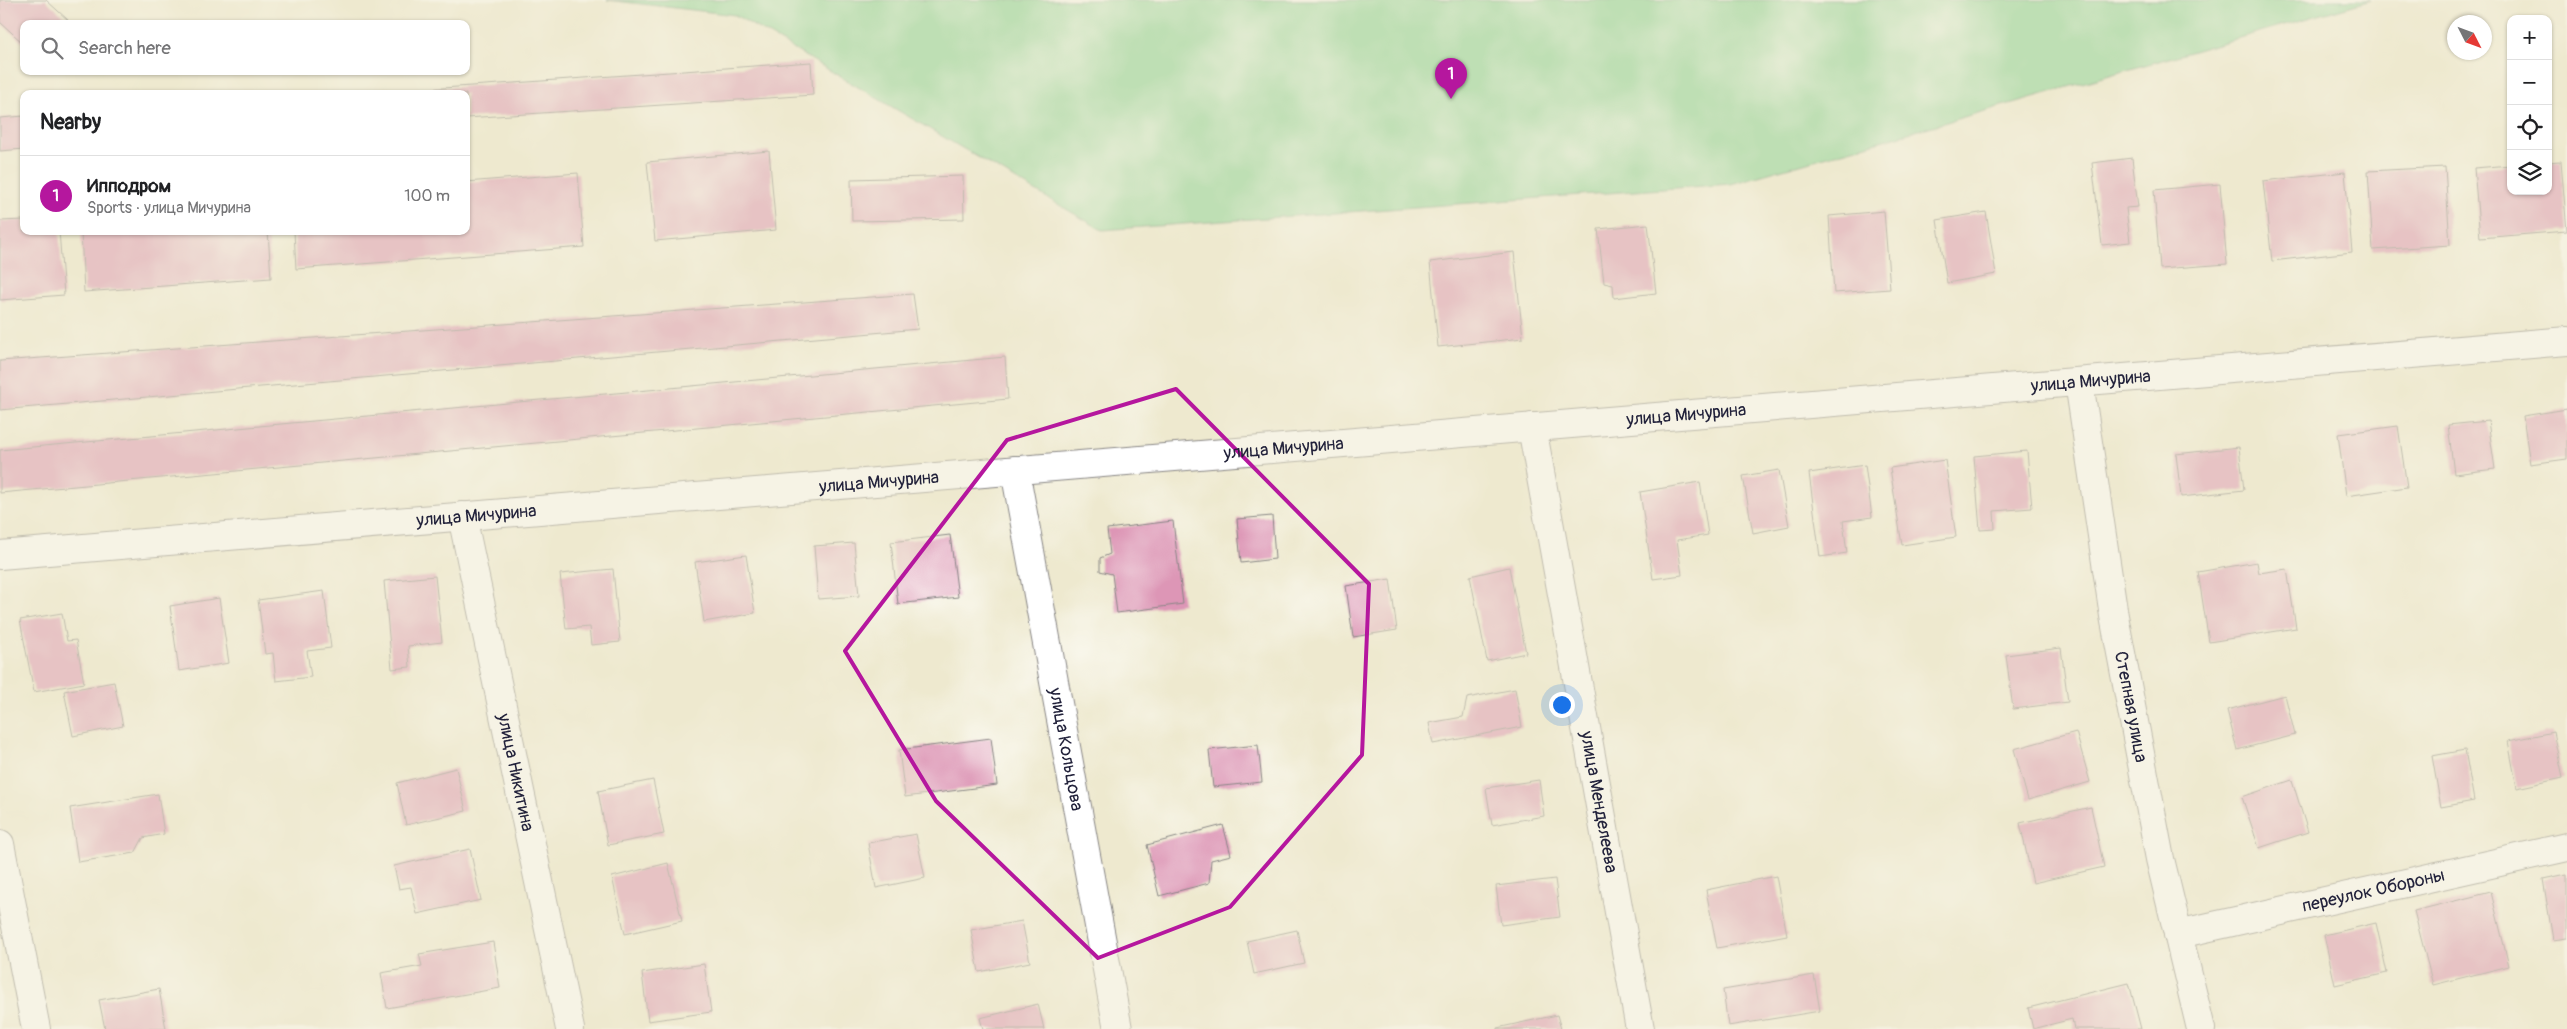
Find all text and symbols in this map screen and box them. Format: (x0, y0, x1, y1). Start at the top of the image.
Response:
north arrow (2447, 15, 2492, 60)
map controls (2507, 15, 2552, 195)
button: + (2507, 15, 2552, 60)
search box (20, 20, 470, 75)
icon: search (38, 34, 66, 62)
text: Search here (78, 36, 171, 60)
pin: 1 (1435, 58, 1467, 99)
button: − (2507, 60, 2552, 105)
button: locate (2507, 105, 2552, 150)
text: Nearby (40, 109, 101, 136)
button: layers (2507, 150, 2552, 195)
text: Ипподром (87, 174, 171, 198)
text: 1 (53, 186, 59, 206)
text: 100 m (404, 186, 450, 206)
text: Sports · улица Мичурина (87, 198, 251, 218)
street label: улица Мичурина (2029, 364, 2152, 397)
street label: улица Мичурина (1624, 398, 1747, 431)
street label: улица Мичурина (1222, 432, 1344, 465)
street label: улица Мичурина (817, 465, 940, 498)
street label: улица Мичурина (414, 499, 537, 532)
street label: Степная улица (2109, 649, 2153, 764)
street label: улица Кольцова (1044, 685, 1089, 813)
your location (1549, 692, 1575, 718)
street label: улица Никитина (492, 710, 540, 833)
street label: улица Менделеева (1575, 728, 1623, 875)
street label: переулок Обороны (2300, 863, 2447, 917)

